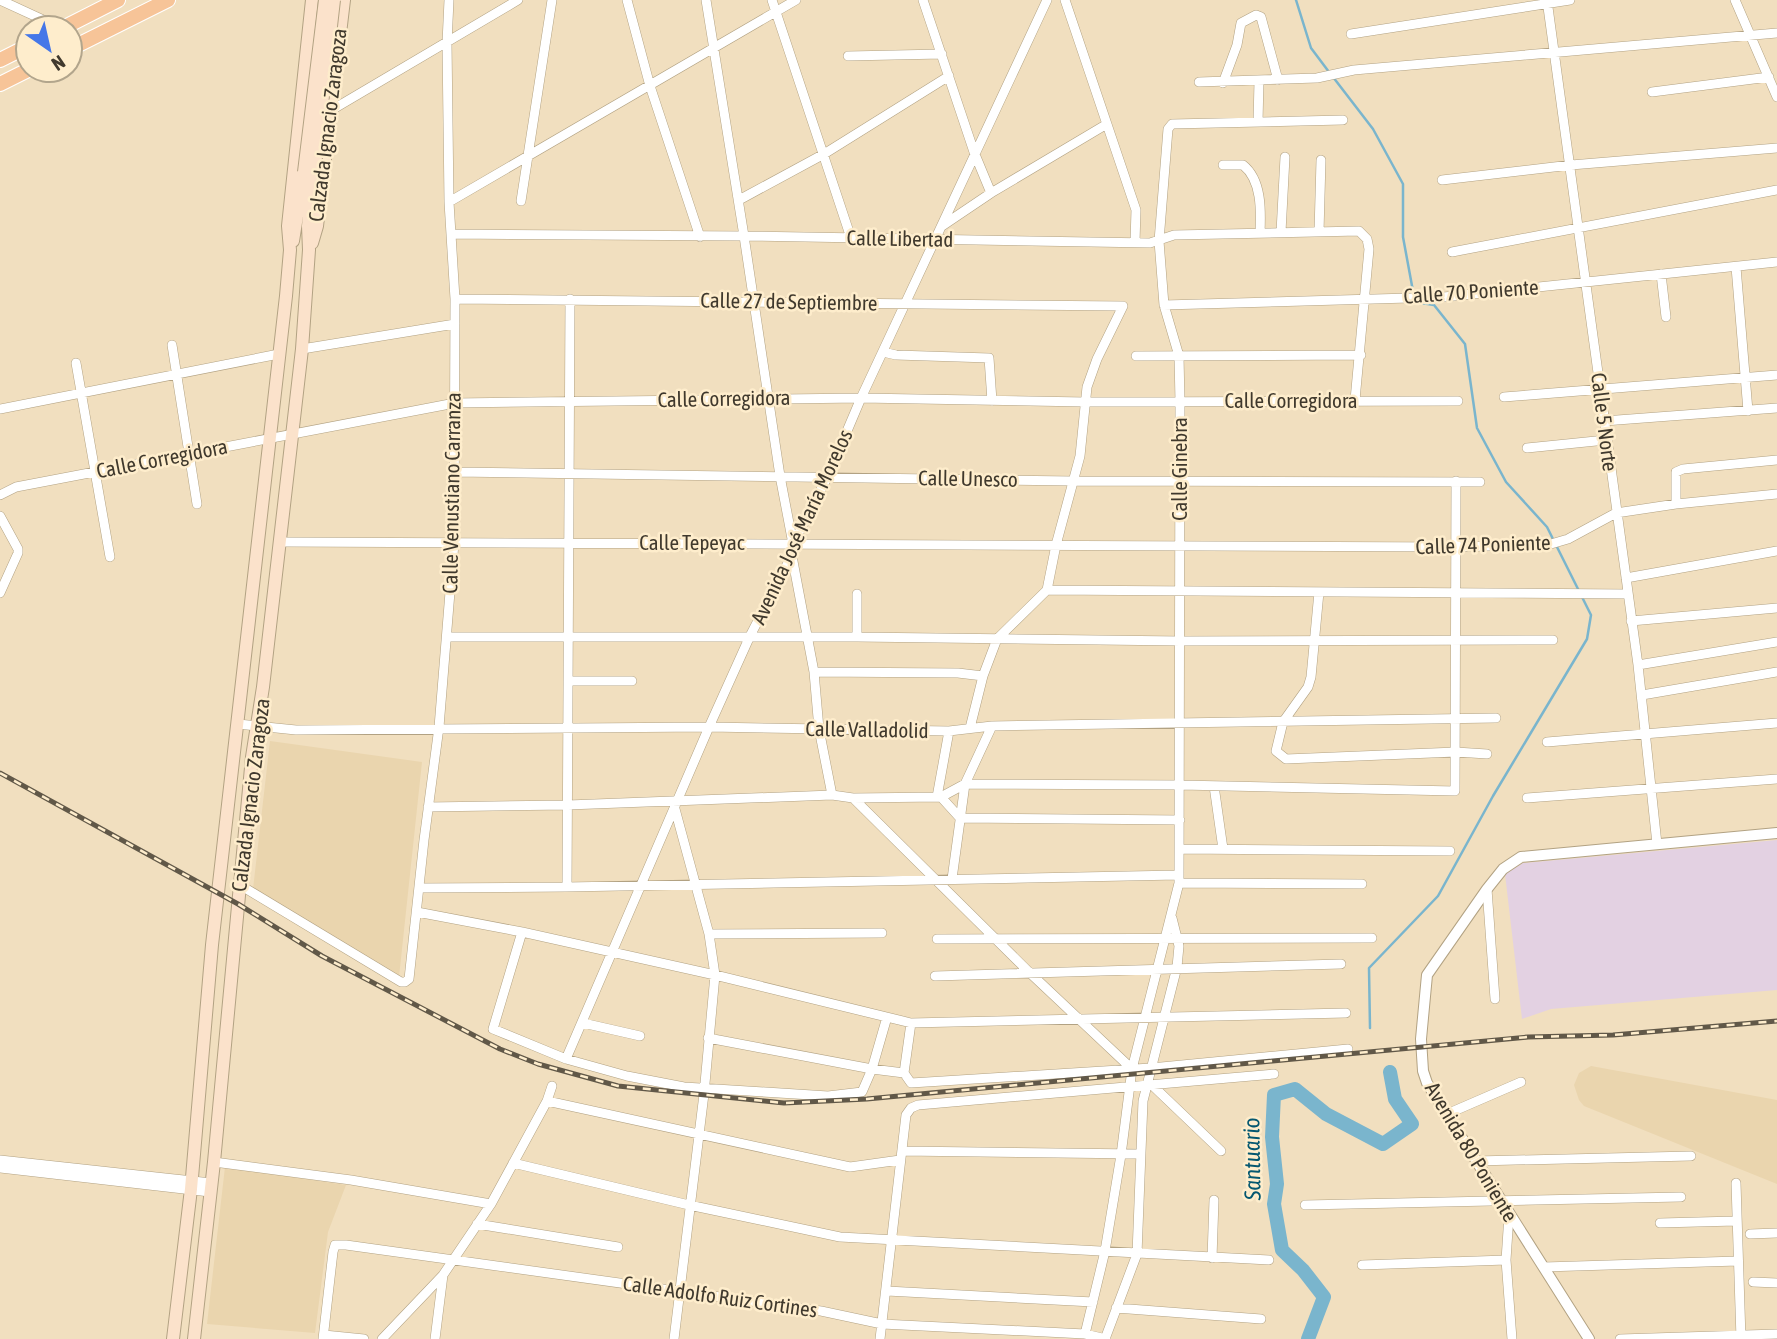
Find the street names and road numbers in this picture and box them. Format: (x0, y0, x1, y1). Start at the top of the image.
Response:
street label: Calzada Ignacio Zaragoza (303, 27, 351, 223)
street label: Calle Libertad (846, 225, 954, 251)
street label: Calle 70 Poniente (1403, 274, 1539, 308)
street label: Calle 27 de Septiembre (700, 287, 878, 315)
street label: Calle 5 Norte (1587, 371, 1623, 472)
street label: Calle Corregidora (657, 385, 791, 411)
street label: Calle Corregidora (1224, 388, 1358, 412)
street label: Calle Venustiano Carranza (437, 392, 465, 594)
street label: Calle Ginebra (1167, 417, 1191, 521)
street label: Avenida José María Morelos (745, 425, 857, 628)
street label: Calle Corregidora (94, 434, 229, 482)
street label: Calle Unesco (918, 465, 1018, 491)
street label: Calle Tepeyac (639, 530, 745, 554)
street label: Calle 74 Poniente (1415, 530, 1551, 558)
street label: Calzada Ignacio Zaragoza (226, 697, 274, 893)
street label: Calle Valladolid (805, 716, 929, 742)
street label: Avenida 80 Poniente (1421, 1077, 1523, 1226)
street label: Calle Adolfo Ruiz Cortines (621, 1270, 819, 1322)

